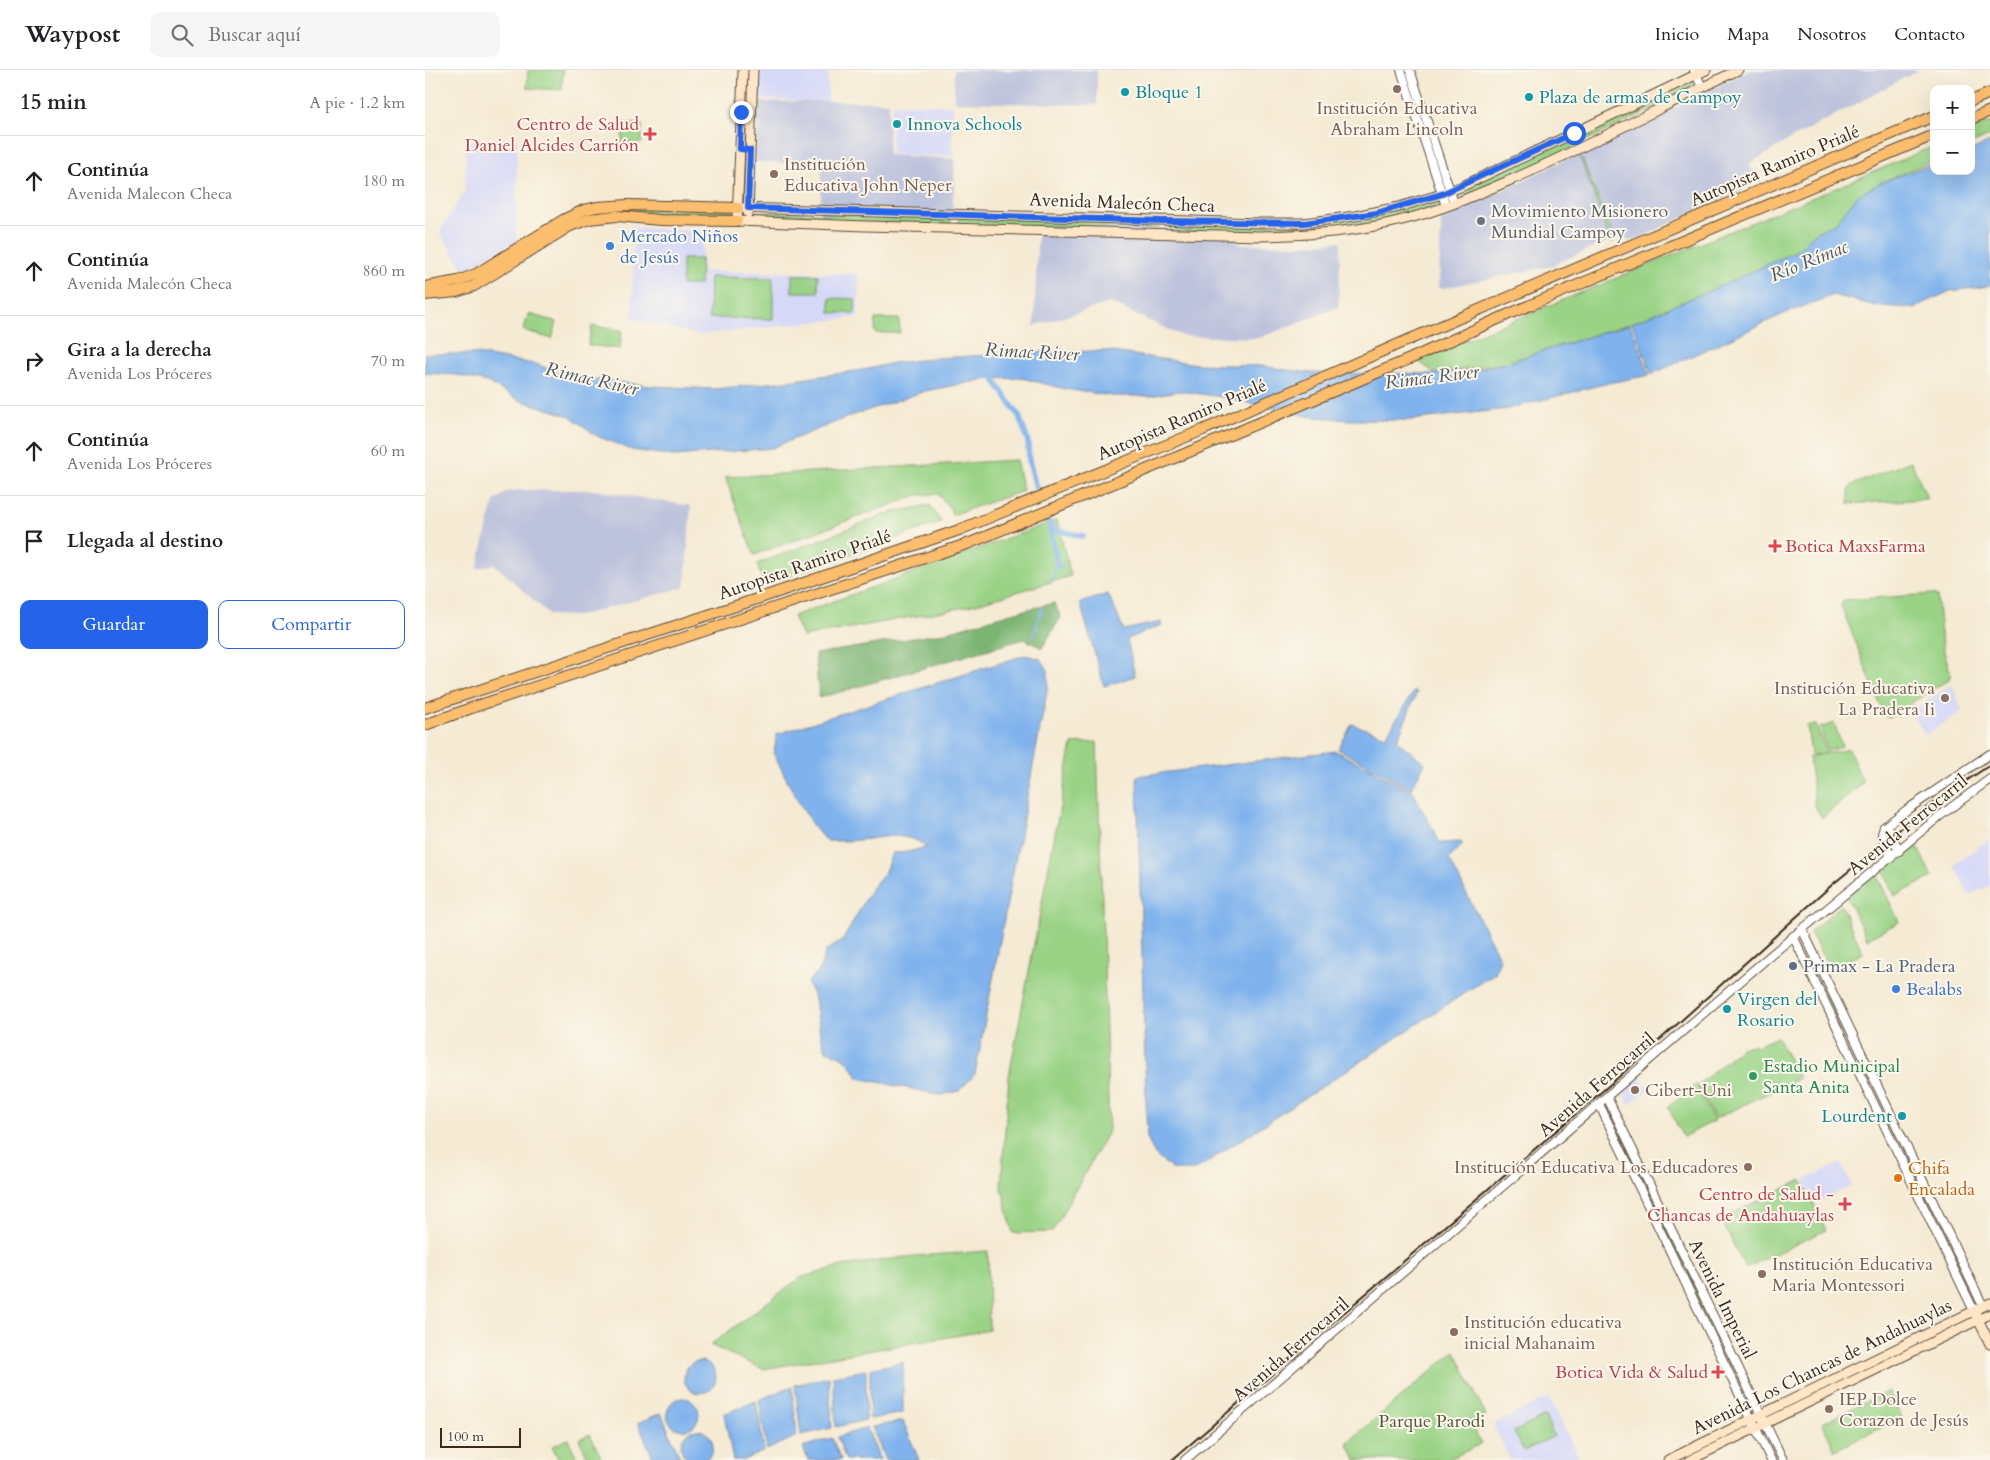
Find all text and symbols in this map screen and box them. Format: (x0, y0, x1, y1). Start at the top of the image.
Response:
search box (150, 12, 500, 57)
text: Waypost (25, 18, 120, 51)
icon: search (168, 21, 196, 49)
text: Buscar aquí (208, 22, 301, 48)
text: Inicio (1655, 22, 1699, 47)
text: Mapa (1727, 22, 1769, 47)
text: Nosotros (1797, 22, 1866, 47)
text: Contacto (1894, 22, 1965, 47)
place label: Bloque 1 (1135, 80, 1203, 105)
marker: Institución Educativa Abraham Lincoln (1391, 83, 1403, 95)
place label: Plaza de armas de Campoy (1539, 85, 1742, 110)
map controls (1930, 85, 1975, 175)
button: + (1930, 85, 1975, 130)
marker: Bloque 1 (1119, 86, 1131, 98)
text: 15 min (20, 88, 87, 117)
marker: Plaza de armas de Campoy (1523, 91, 1535, 103)
text: A pie · 1.2 km (310, 92, 405, 114)
place label: Institución Educativa Abraham Lincoln (1317, 96, 1478, 142)
route end (730, 101, 753, 124)
place label: Centro de Salud Daniel Alcides Carrión (465, 112, 640, 158)
place label: Innova Schools (907, 112, 1022, 137)
marker: Innova Schools (891, 118, 903, 130)
street label: Autopista Ramiro Prialé (1687, 119, 1863, 213)
route start (1563, 122, 1586, 145)
marker: Centro de Salud Daniel Alcides Carrión (643, 127, 657, 141)
button: − (1930, 130, 1975, 175)
place label: Institución Educativa John Neper (784, 152, 952, 198)
text: Continúa (67, 157, 149, 183)
icon: ahead (20, 167, 48, 195)
marker: Institución Educativa John Neper (768, 168, 780, 180)
text: 180 m (363, 170, 405, 192)
text: Avenida Malecon Checa (67, 183, 232, 205)
street label: Avenida Malecón Checa (1029, 187, 1216, 219)
place label: Movimiento Misionero Mundial Campoy (1491, 199, 1669, 245)
marker: Movimiento Misionero Mundial Campoy (1475, 215, 1487, 227)
place label: Mercado Niños de Jesús (620, 224, 738, 270)
water label: Río Rímac (1766, 233, 1852, 288)
marker: Mercado Niños de Jesús (604, 240, 616, 252)
text: Continúa (67, 247, 149, 273)
icon: ahead (20, 257, 48, 285)
text: 860 m (363, 260, 405, 282)
text: Avenida Malecón Checa (67, 273, 232, 295)
text: Gira a la derecha (67, 337, 212, 363)
water label: Rimac River (984, 337, 1081, 368)
icon: right (20, 347, 48, 375)
text: 70 m (371, 350, 405, 372)
water label: Rimac River (543, 356, 642, 402)
water label: Rimac River (1383, 358, 1481, 396)
text: Avenida Los Próceres (67, 363, 212, 385)
street label: Autopista Ramiro Prialé (1094, 373, 1270, 467)
text: Continúa (67, 427, 149, 453)
icon: ahead (20, 437, 48, 465)
text: 60 m (371, 440, 405, 462)
text: Avenida Los Próceres (67, 453, 212, 475)
street label: Autopista Ramiro Prialé (715, 524, 895, 606)
icon: arrive (20, 527, 48, 555)
text: Llegada al destino (67, 528, 223, 554)
place label: Botica MaxsFarma (1785, 534, 1926, 559)
marker: Botica MaxsFarma (1769, 540, 1781, 552)
button: Guardar (20, 600, 208, 649)
button: Compartir (218, 600, 405, 649)
place label: Institución Educativa La Pradera Ii (1774, 676, 1935, 722)
marker: Institución Educativa La Pradera Ii (1939, 692, 1951, 704)
street label: Avenida Ferrocarril (1843, 769, 1974, 881)
place label: Primax - La Pradera (1803, 954, 1956, 979)
marker: Primax - La Pradera (1787, 960, 1799, 972)
place label: Bealabs (1906, 977, 1962, 1002)
marker: Bealabs (1890, 983, 1902, 995)
place label: Virgen del Rosario (1737, 987, 1818, 1033)
marker: Virgen del Rosario (1721, 1003, 1733, 1015)
street label: Avenida Ferrocarril (1533, 1027, 1661, 1143)
place label: Estadio Municipal Santa Anita (1763, 1054, 1901, 1100)
marker: Estadio Municipal Santa Anita (1747, 1070, 1759, 1082)
place label: Cibert-Uni (1645, 1078, 1732, 1103)
marker: Cibert-Uni (1629, 1084, 1641, 1096)
place label: Lourdent (1821, 1104, 1892, 1129)
marker: Lourdent (1896, 1110, 1908, 1122)
place label: Institución Educativa Los Educadores (1454, 1155, 1738, 1180)
place label: Chifa Encalada (1908, 1156, 1975, 1202)
marker: Institución Educativa Los Educadores (1742, 1161, 1754, 1173)
marker: Chifa Encalada (1892, 1172, 1904, 1184)
place label: Centro de Salud - Chancas de Andahuaylas (1647, 1182, 1834, 1228)
marker: Centro de Salud - Chancas de Andahuaylas (1838, 1197, 1852, 1211)
street label: Avenida Imperial (1682, 1235, 1762, 1364)
place label: Institución Educativa Maria Montessori (1772, 1252, 1933, 1298)
marker: Institución Educativa Maria Montessori (1756, 1268, 1768, 1280)
street label: Avenida Ferrocarril (1227, 1292, 1355, 1408)
street label: Avenida Los Chancas de Andahuaylas (1688, 1293, 1956, 1441)
place label: Institución educativa inicial Mahanaim (1464, 1310, 1622, 1356)
marker: Institución educativa inicial Mahanaim (1448, 1326, 1460, 1338)
place label: Botica Vida & Salud (1555, 1360, 1708, 1385)
marker: Botica Vida & Salud (1712, 1366, 1724, 1378)
place label: IEP Dolce Corazon de Jesús (1839, 1387, 1968, 1433)
marker: IEP Dolce Corazon de Jesús (1823, 1403, 1835, 1415)
park label: Parque Parodi (1379, 1409, 1485, 1434)
scale bar (440, 1425, 521, 1448)
text: 100 m (447, 1427, 484, 1446)

